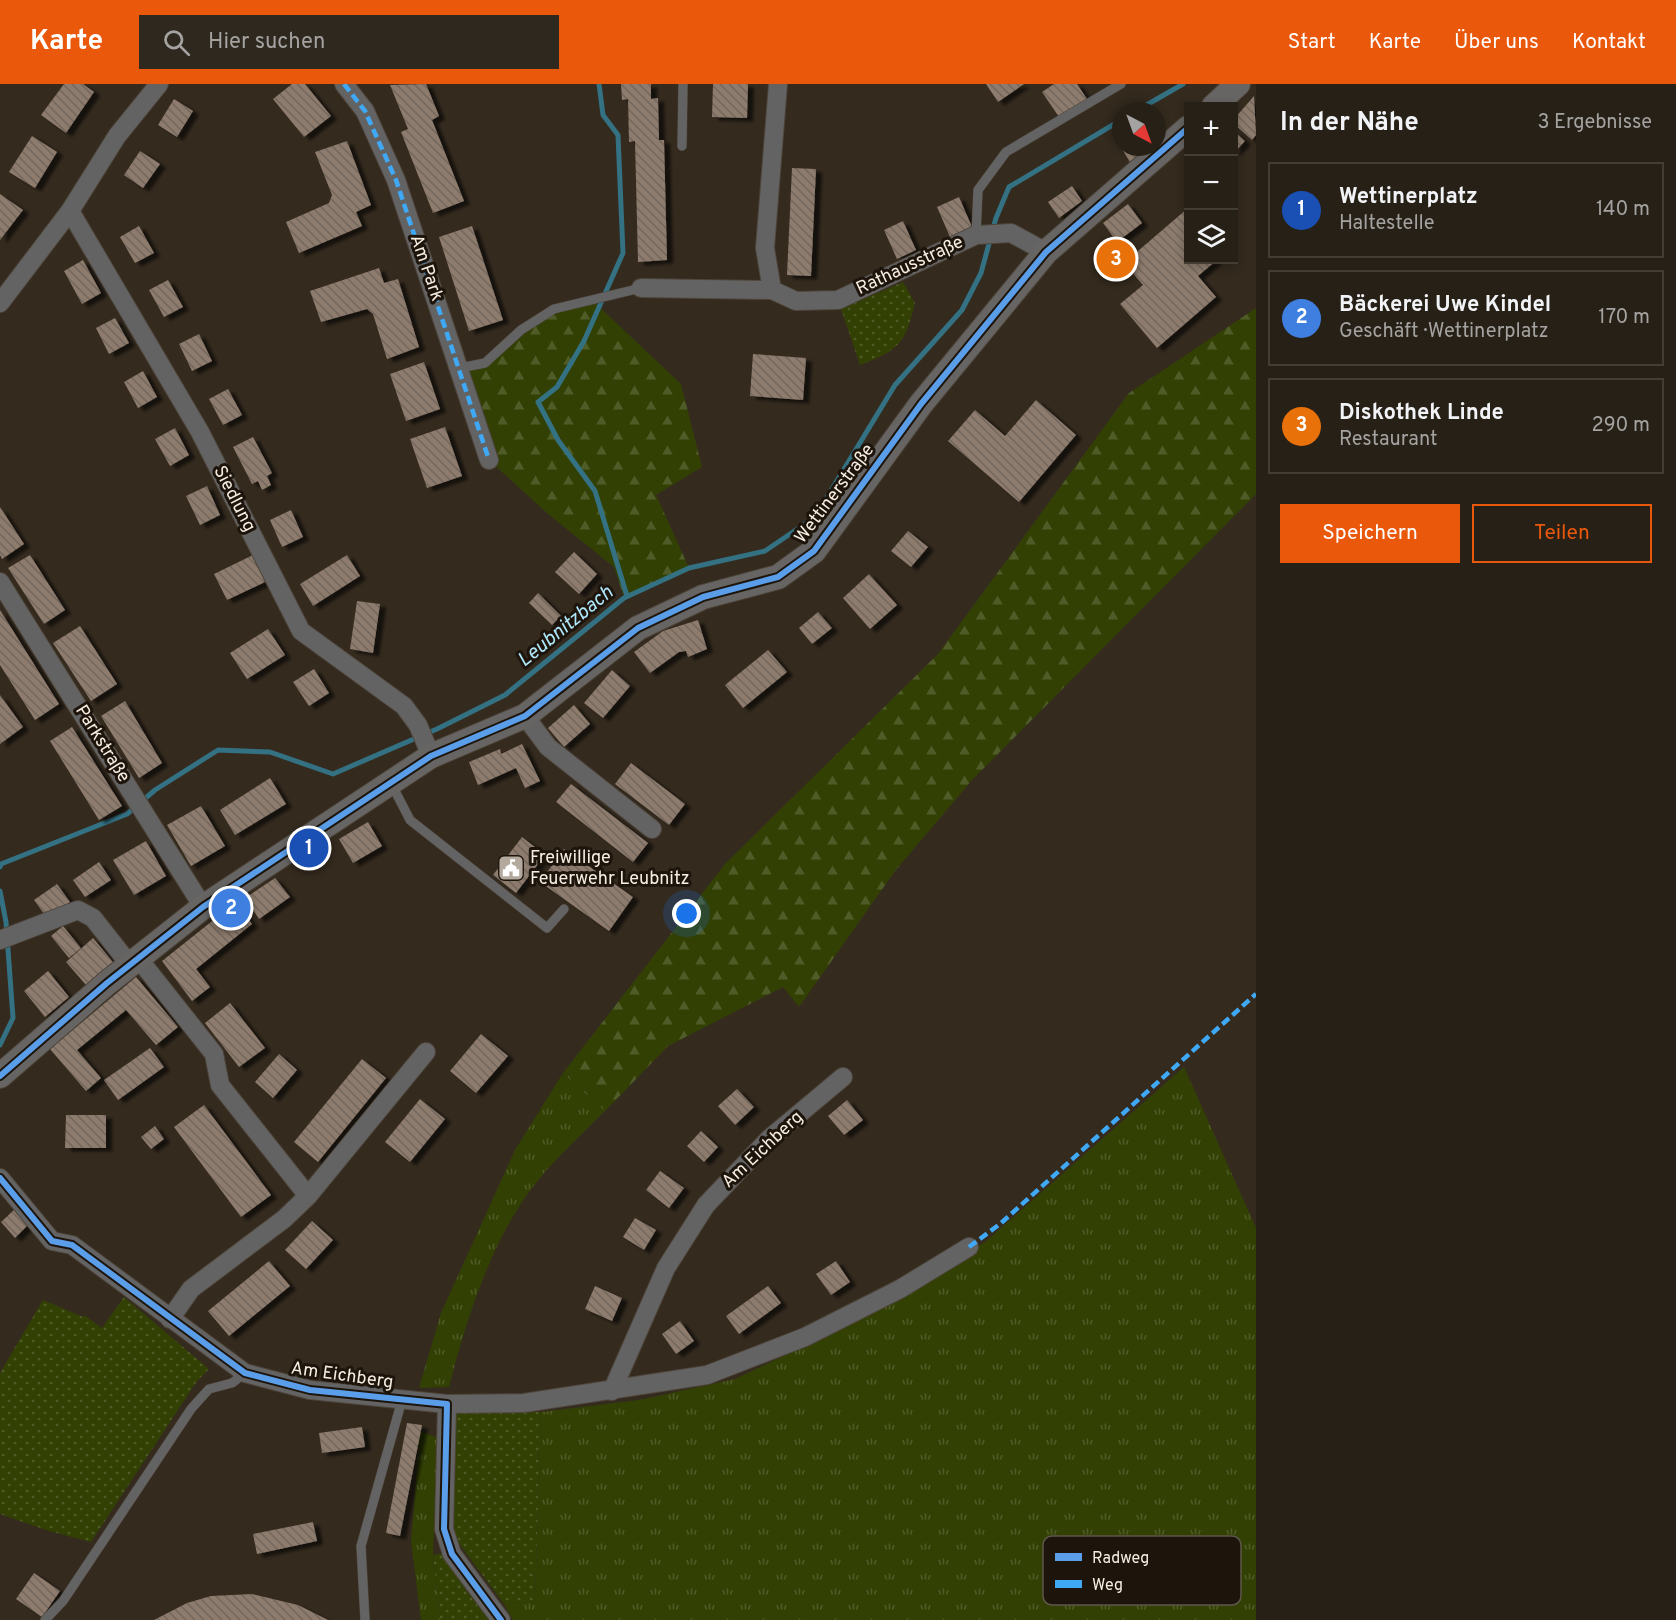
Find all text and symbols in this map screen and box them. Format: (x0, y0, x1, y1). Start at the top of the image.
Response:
search box (139, 15, 559, 69)
text: Karte (30, 24, 103, 60)
icon: search (160, 26, 193, 59)
text: Hier suchen (208, 29, 325, 56)
text: Start (1288, 29, 1336, 56)
text: Karte (1369, 29, 1421, 56)
text: Über uns (1454, 29, 1539, 56)
text: Kontakt (1572, 29, 1646, 56)
north arrow (1112, 102, 1166, 156)
map controls (1184, 102, 1238, 264)
button: + (1184, 102, 1238, 156)
text: In der Nähe (1280, 107, 1419, 140)
text: 3 Ergebnisse (1537, 110, 1652, 136)
button: − (1184, 156, 1238, 210)
text: Wettinerplatz (1339, 184, 1478, 211)
text: 1 (1298, 197, 1306, 223)
text: 140 m (1596, 197, 1650, 223)
button: layers (1184, 210, 1238, 264)
text: Haltestelle (1339, 211, 1435, 237)
street label: Rathausstraße (853, 231, 967, 301)
street label: Am Park (404, 232, 448, 304)
pin: 3 (1096, 236, 1136, 282)
text: Bäckerei Uwe Kindel (1339, 292, 1551, 319)
text: 2 (1295, 305, 1308, 331)
text: 170 m (1598, 305, 1650, 331)
text: Geschäft · Wettinerplatz (1339, 319, 1549, 345)
text: Diskothek Linde (1339, 400, 1504, 427)
text: 3 (1296, 413, 1308, 439)
text: 290 m (1592, 413, 1650, 439)
text: Restaurant (1339, 427, 1438, 453)
street label: Wettinerstraße (790, 440, 880, 548)
street label: Siedlung (208, 462, 260, 536)
button: Speichern (1280, 504, 1460, 563)
button: Teilen (1472, 504, 1652, 563)
water label: Leubnitzbach (513, 580, 619, 674)
street label: Parkstraße (69, 701, 135, 787)
pin: 1 (290, 826, 328, 870)
place label: Freiwillige Feuerwehr Leubnitz (530, 847, 690, 891)
public building icon: Freiwillige Feuerwehr Leubnitz (496, 853, 526, 883)
pin: 2 (212, 886, 250, 930)
your location (672, 899, 701, 928)
street label: Am Eichberg (717, 1106, 809, 1194)
street label: Am Eichberg (289, 1357, 395, 1395)
legend (1043, 1536, 1241, 1605)
text: Radweg (1092, 1549, 1149, 1569)
text: Weg (1092, 1576, 1123, 1596)

